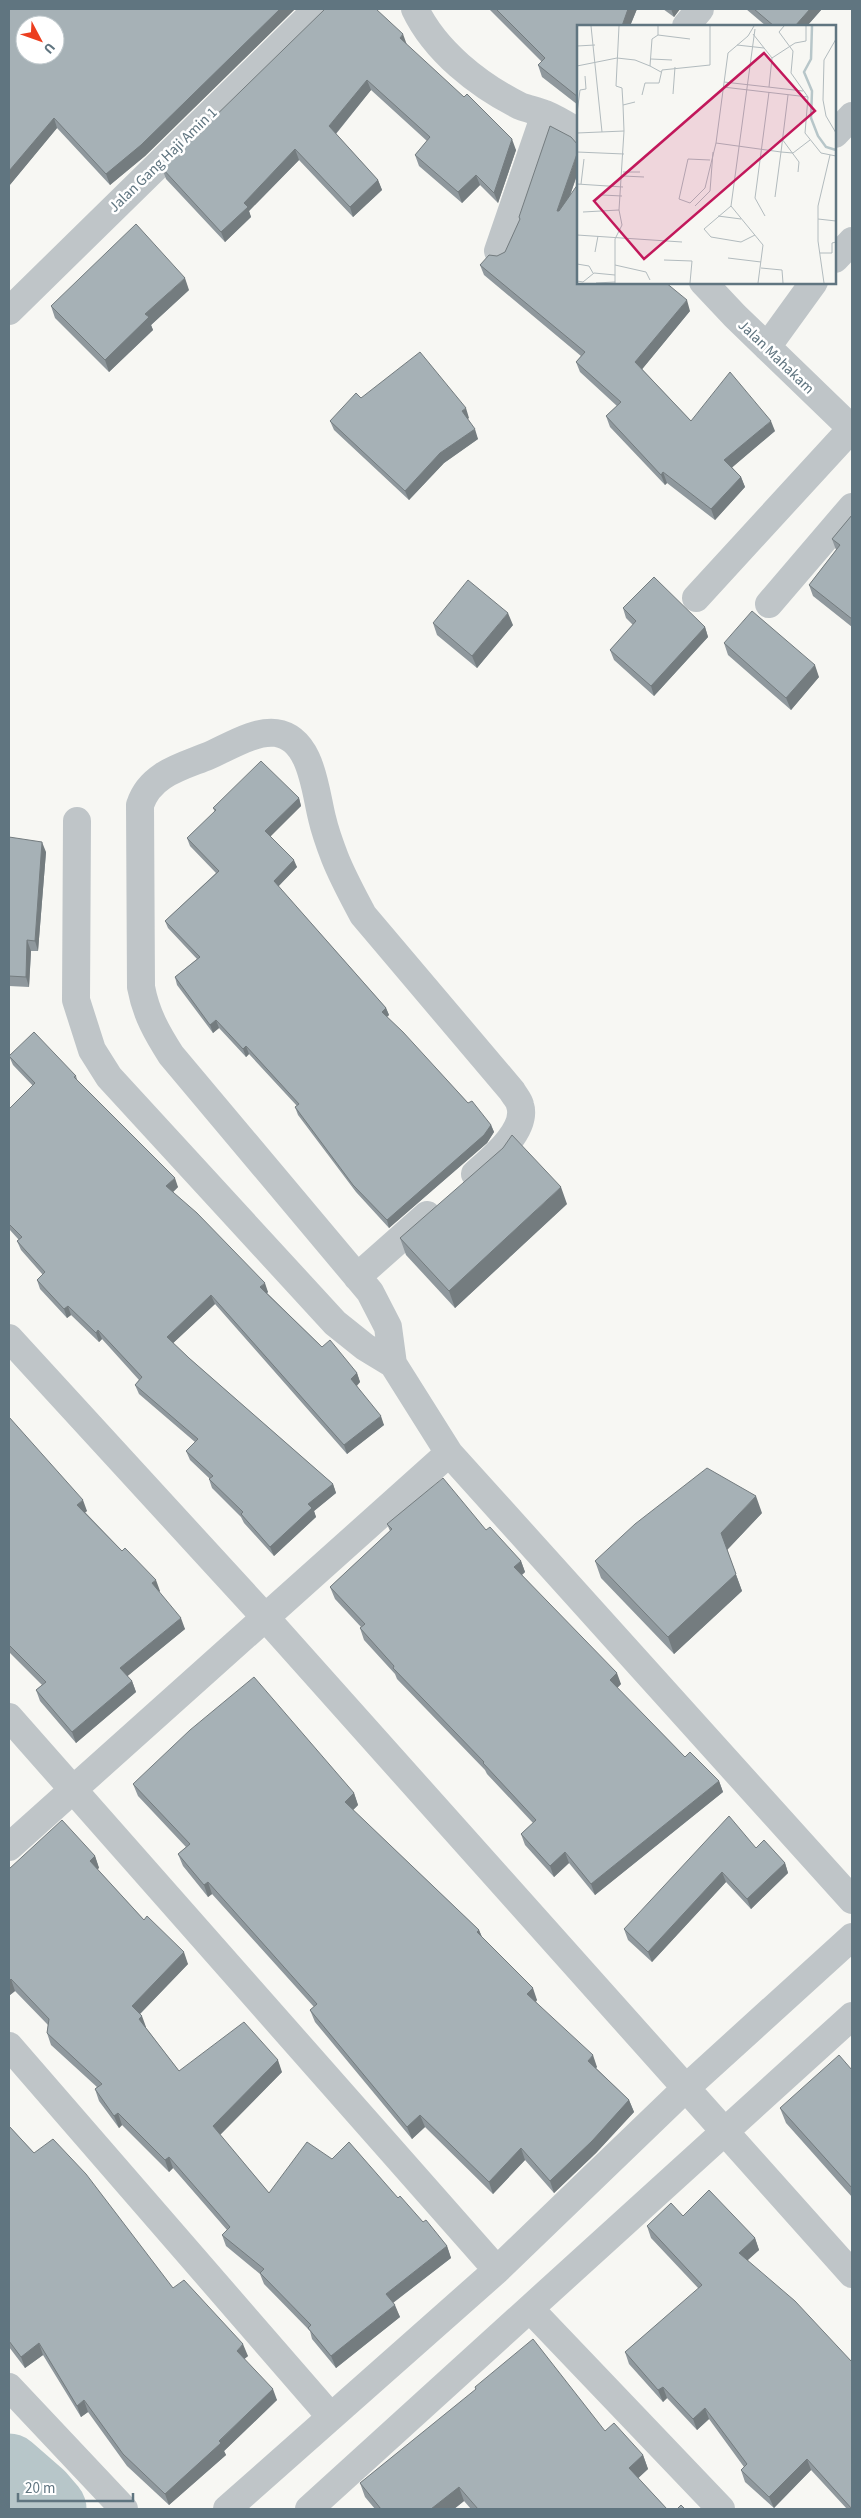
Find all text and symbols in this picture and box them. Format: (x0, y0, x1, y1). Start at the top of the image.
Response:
north arrow (15, 15, 65, 65)
inset map (577, 25, 836, 284)
text: U (38, 38, 60, 58)
street label: Jalan Gang Haji Amin 1 (104, 103, 222, 217)
street label: Jalan Mahakam (733, 315, 819, 399)
scale bar (18, 2470, 132, 2502)
text: 20 m (25, 2478, 55, 2499)

